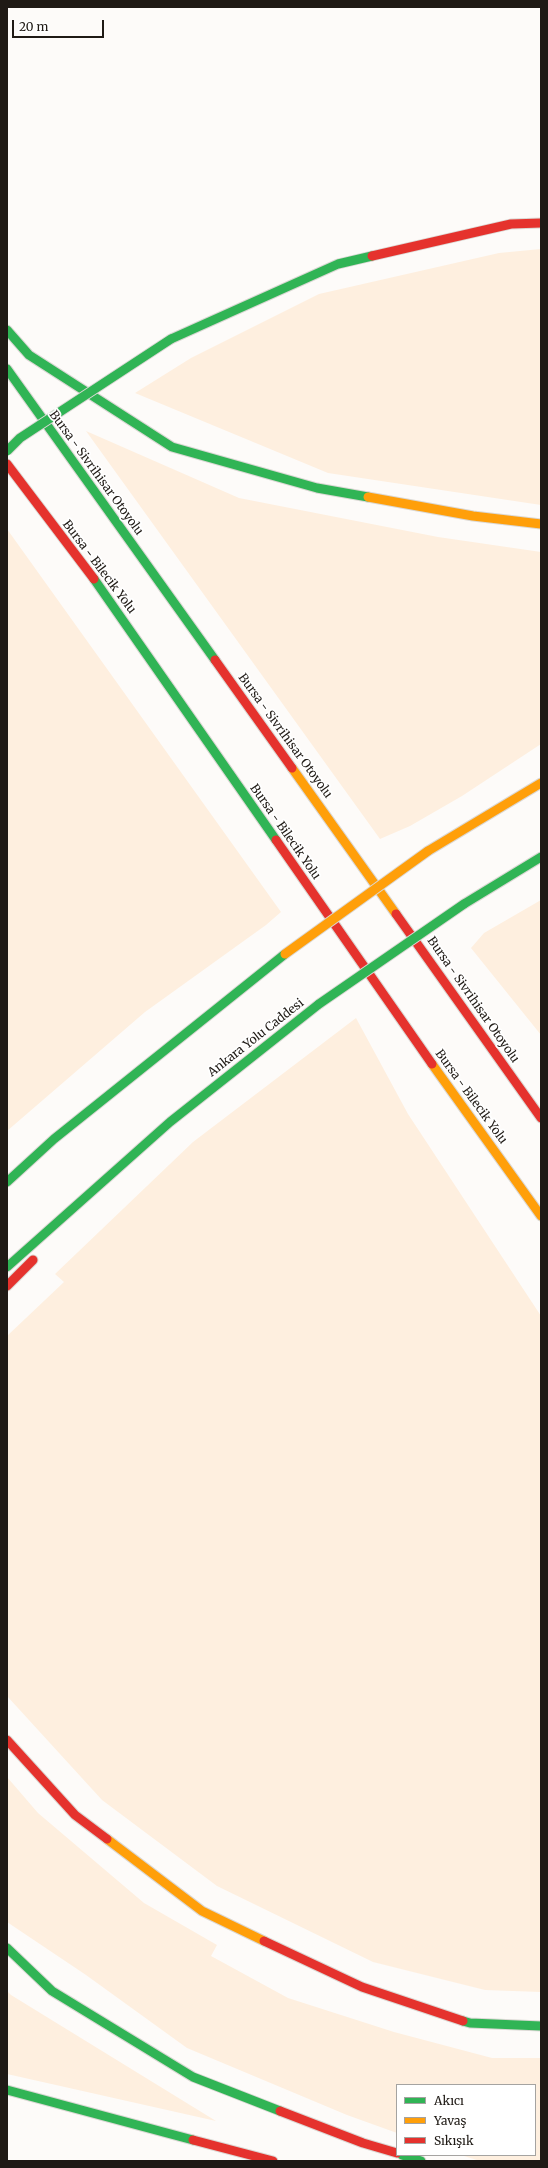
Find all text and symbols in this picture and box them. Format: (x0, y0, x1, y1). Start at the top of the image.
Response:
scale bar (14, 12, 106, 38)
text: 20 m (19, 19, 48, 34)
street label: Bursa - Sivrihisar Otoyolu (46, 408, 146, 538)
street label: Bursa - Bilecik Yolu (59, 518, 139, 616)
street label: Bursa - Sivrihisar Otoyolu (235, 671, 335, 801)
street label: Bursa - Bilecik Yolu (247, 782, 323, 882)
street label: Bursa - Sivrihisar Otoyolu (424, 934, 522, 1066)
street label: Ankara Yolu Caddesi (205, 996, 307, 1080)
street label: Bursa - Bilecik Yolu (432, 1047, 510, 1147)
legend (396, 2084, 536, 2156)
text: Akıcı (434, 2093, 464, 2108)
text: Yavaş (434, 2113, 466, 2128)
text: Sıkışık (434, 2133, 474, 2148)

